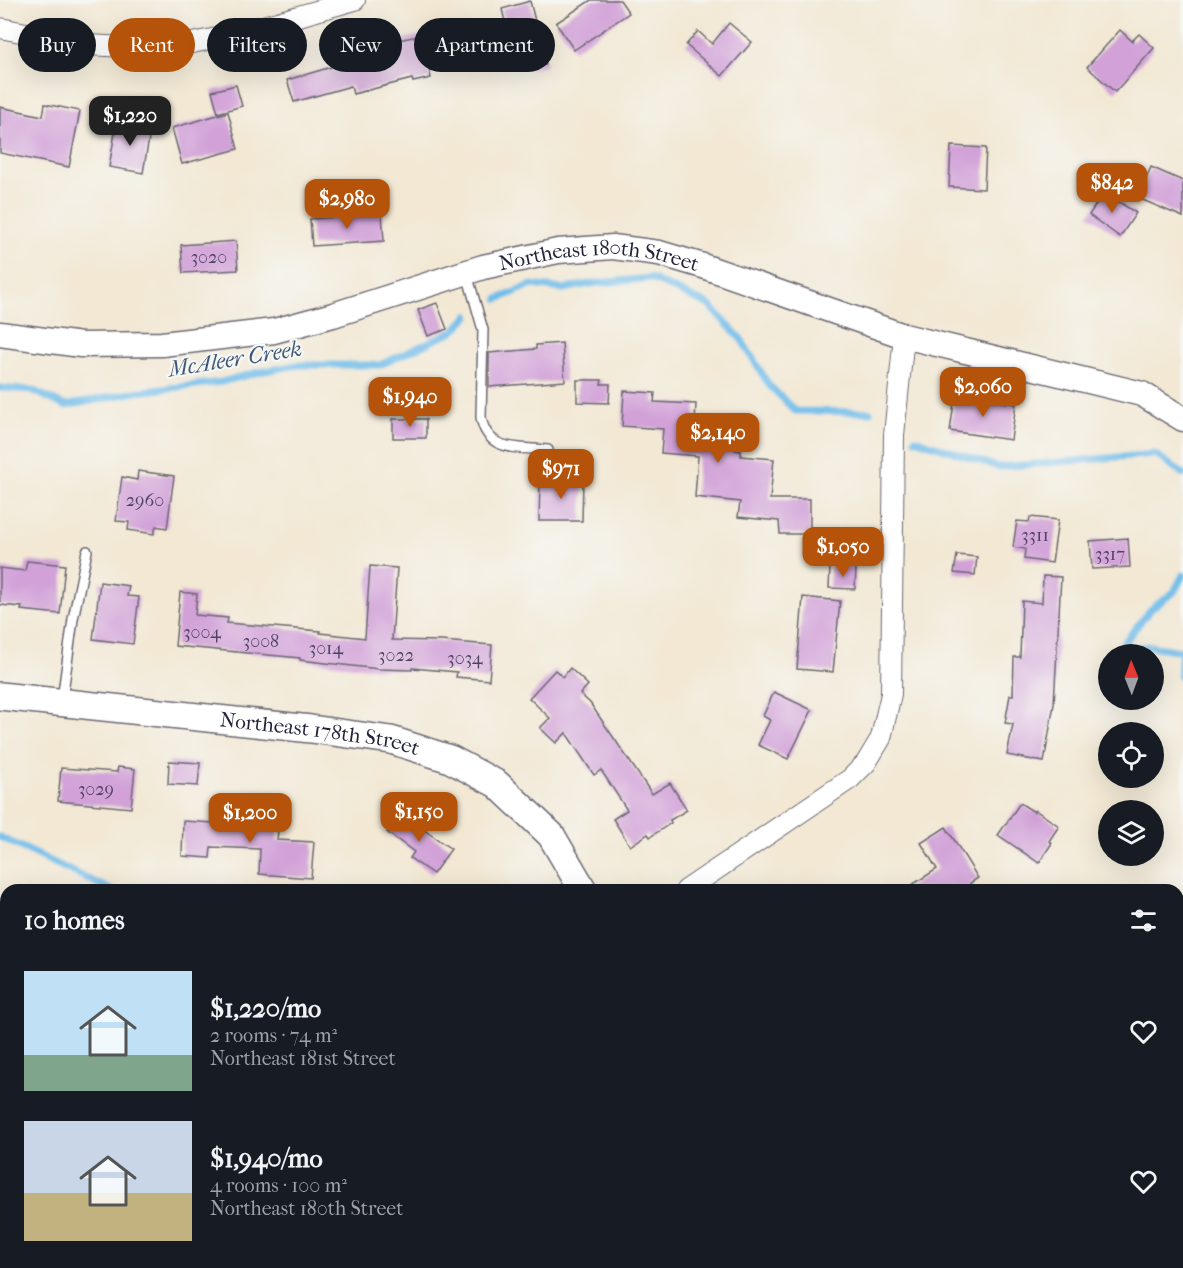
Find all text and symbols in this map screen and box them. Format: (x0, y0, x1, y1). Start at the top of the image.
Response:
chip: Buy (18, 18, 96, 72)
chip: Rent (108, 18, 195, 72)
chip: Filters (207, 18, 307, 72)
chip: New (319, 18, 402, 72)
chip: Apartment (414, 18, 555, 72)
pin: $1,220 (81, 96, 179, 147)
text: $1,220 (103, 104, 157, 127)
pin: $842 (1076, 163, 1148, 214)
text: $842 (1090, 171, 1134, 194)
pin: $2,980 (298, 179, 396, 230)
text: $2,980 (319, 187, 375, 210)
street label: Northeast 180th Street (496, 235, 702, 276)
house number: 3020 (191, 247, 227, 268)
water label: McAleer Creek (165, 336, 304, 383)
pin: $2,060 (934, 367, 1032, 418)
text: $2,060 (954, 375, 1012, 398)
pin: $1,940 (361, 377, 459, 428)
text: $1,940 (382, 385, 438, 408)
pin: $2,140 (669, 413, 767, 464)
text: $2,140 (690, 421, 746, 444)
pin: $971 (525, 449, 597, 500)
text: $971 (542, 457, 580, 480)
house number: 2960 (126, 490, 164, 511)
house number: 3311 (1021, 525, 1049, 546)
pin: $1,050 (794, 527, 892, 578)
text: $1,050 (817, 535, 869, 558)
house number: 3317 (1095, 544, 1125, 565)
house number: 3004 (183, 622, 221, 643)
house number: 3008 (243, 631, 279, 652)
house number: 3014 (309, 638, 344, 659)
north arrow (1098, 644, 1164, 710)
map controls (1098, 644, 1164, 866)
house number: 3022 (378, 645, 414, 666)
house number: 3034 (447, 648, 483, 669)
street label: Northeast 178th Street (219, 707, 423, 761)
button: locate (1098, 722, 1164, 788)
house number: 3029 (78, 779, 114, 800)
pin: $1,150 (370, 792, 468, 843)
pin: $1,200 (201, 793, 299, 844)
text: $1,150 (395, 800, 443, 823)
button: layers (1098, 800, 1164, 866)
text: $1,200 (223, 801, 277, 824)
icon: filters (1127, 904, 1160, 937)
text: 10 homes (24, 905, 125, 936)
text: $1,220/mo (210, 993, 321, 1024)
icon: home (72, 995, 144, 1067)
icon: heart (1127, 1015, 1160, 1048)
text: 2 rooms · 74 m² (210, 1024, 337, 1047)
text: Northeast 181st Street (210, 1047, 396, 1070)
text: $1,940/mo (210, 1143, 323, 1174)
icon: home (72, 1145, 144, 1217)
icon: heart (1127, 1165, 1160, 1198)
text: 4 rooms · 100 m² (210, 1174, 347, 1197)
text: Northeast 180th Street (210, 1197, 403, 1220)

